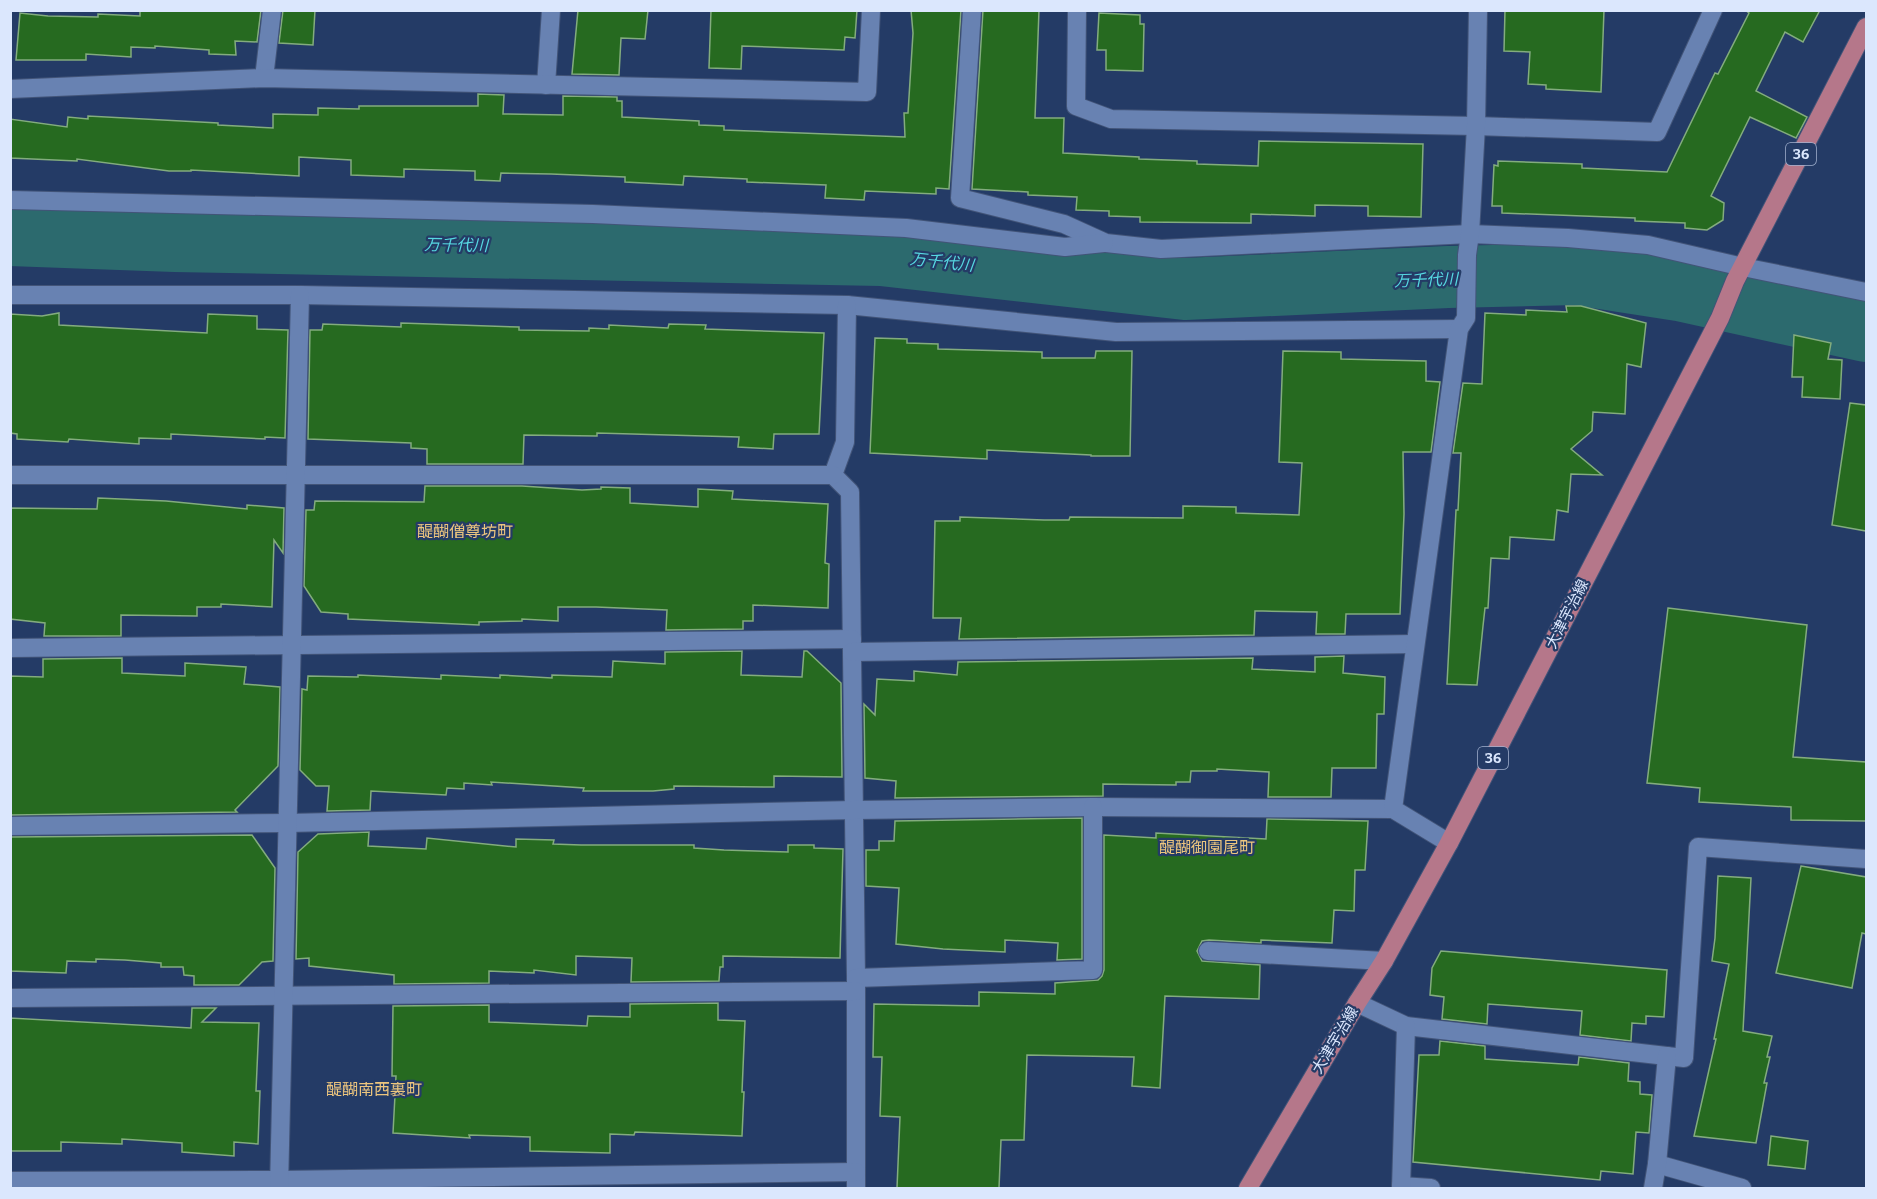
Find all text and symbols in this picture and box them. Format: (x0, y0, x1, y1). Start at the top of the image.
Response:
road number: 36 (1786, 143, 1816, 165)
water label: 万千代川 (424, 235, 490, 255)
water label: 万千代川 (909, 249, 977, 275)
water label: 万千代川 (1394, 269, 1460, 291)
district label: 醍醐僧尊坊町 (417, 522, 513, 541)
street label: 大津宇治線 (1542, 576, 1592, 652)
road number: 36 (1478, 747, 1508, 769)
district label: 醍醐御園尾町 (1159, 838, 1255, 857)
street label: 大津宇治線 (1308, 1003, 1362, 1077)
district label: 醍醐南西裏町 (326, 1080, 422, 1099)

